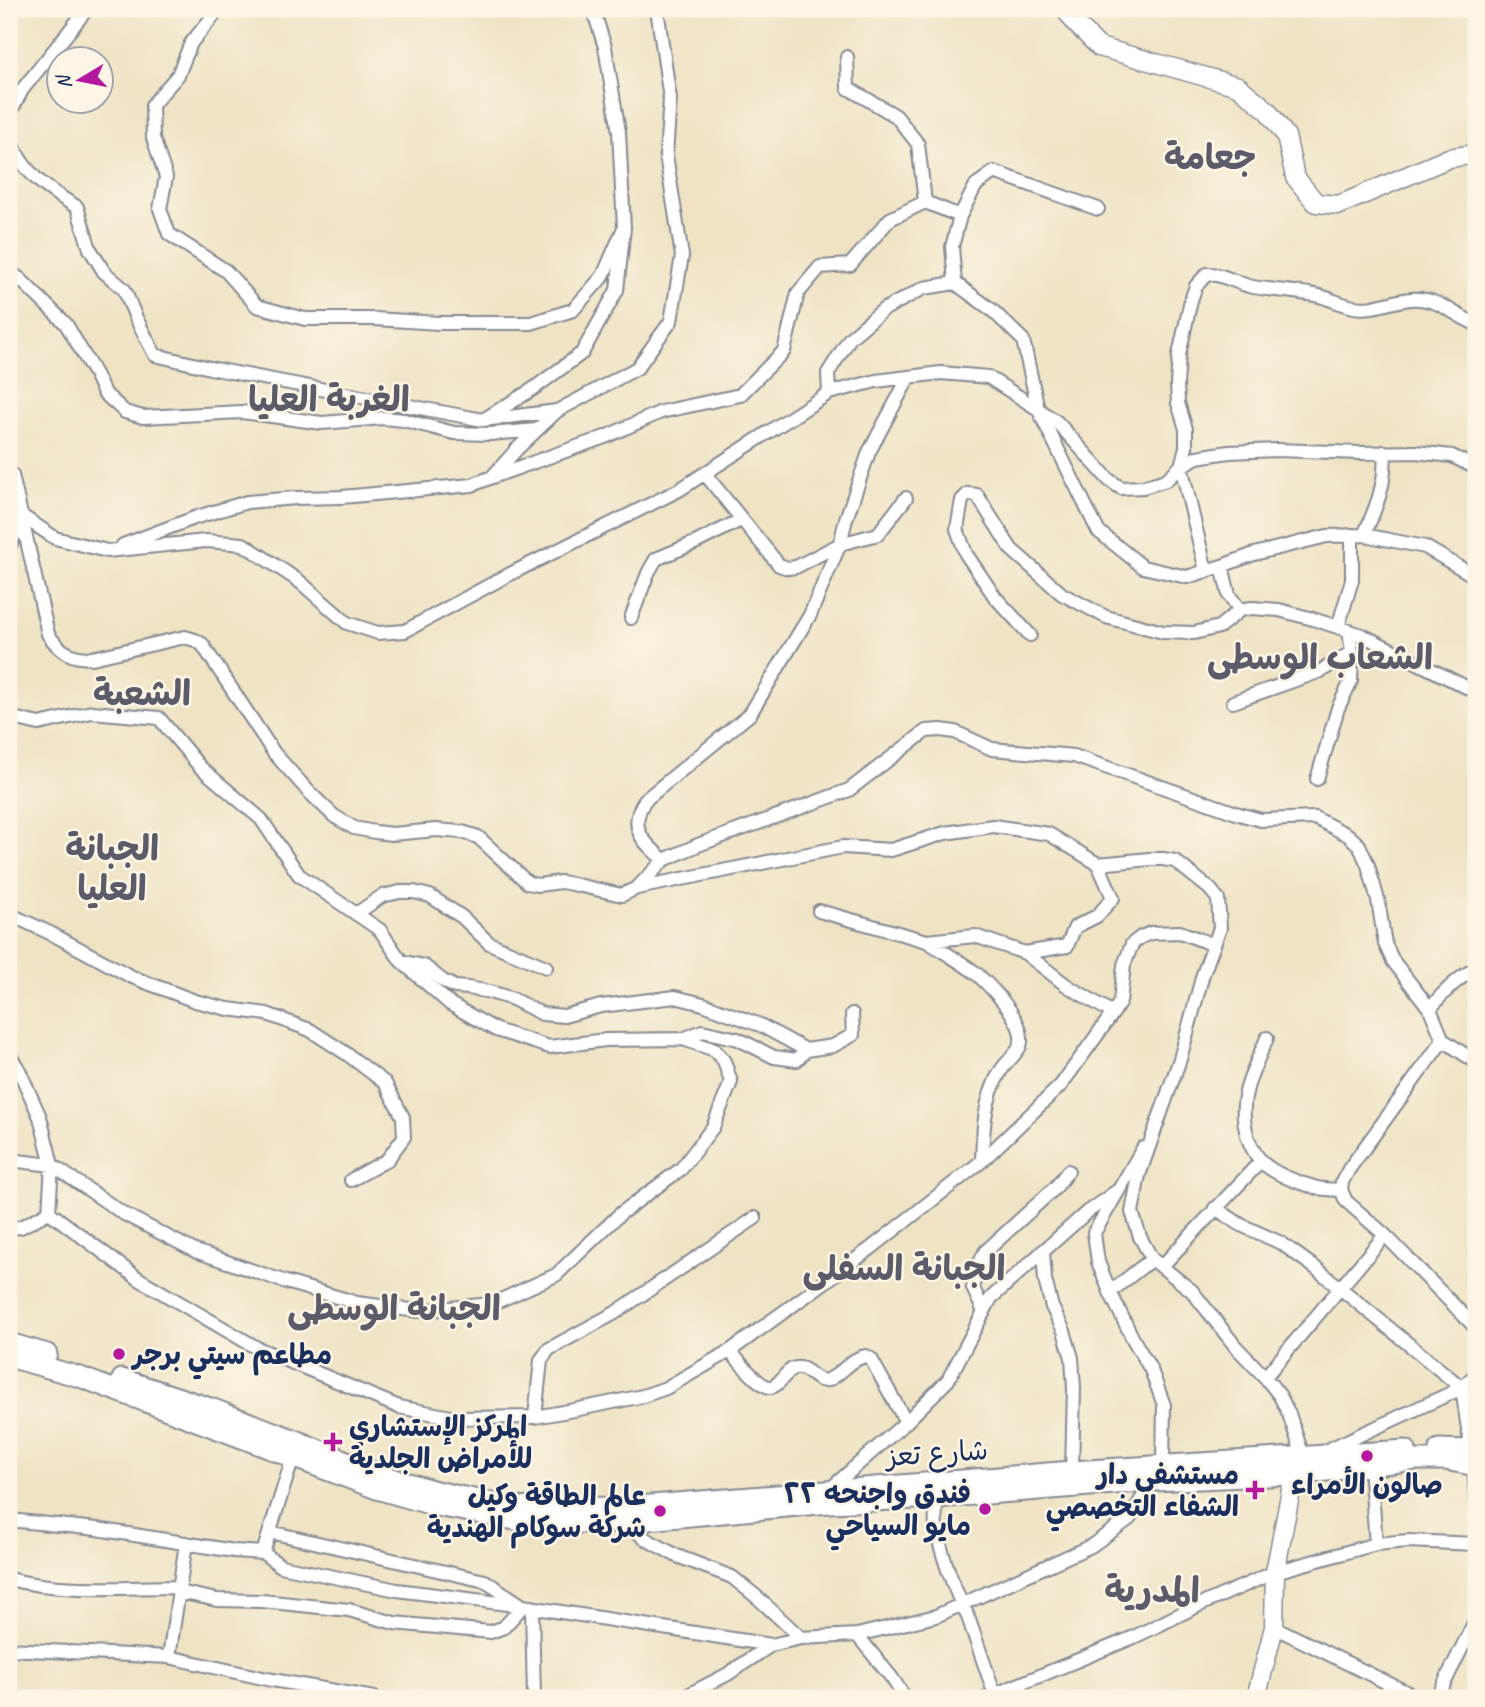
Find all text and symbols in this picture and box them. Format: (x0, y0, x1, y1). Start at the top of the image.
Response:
north arrow (46, 46, 116, 116)
text: N (51, 72, 77, 91)
district label: جعامة (1164, 135, 1256, 180)
district label: الغربة العليا (248, 377, 410, 422)
district label: الشعاب الوسطى (1207, 635, 1433, 680)
district label: الشعبة (93, 671, 191, 716)
district label: الجبانة العليا (65, 826, 159, 911)
district label: الجبانة السفلى (802, 1246, 1006, 1291)
district label: الجبانة الوسطى (287, 1286, 501, 1331)
place label: مطاعم سيتي برجر (130, 1337, 332, 1380)
marker: مطاعم سيتي برجر (111, 1346, 127, 1362)
place label: المركز الإستشاري للأمراض الجلدية (349, 1409, 532, 1476)
marker: المركز الإستشاري للأمراض الجلدية (323, 1432, 343, 1452)
street label: شارع تعز (883, 1432, 989, 1476)
marker: صالون الأمراء (1359, 1448, 1375, 1464)
place label: مستشفى دار الشفاء التخصصي (1046, 1457, 1239, 1532)
place label: صالون الأمراء (1291, 1466, 1443, 1503)
place label: فندق واجنحه ٢٢ مايو السياحي (784, 1476, 971, 1551)
place label: عالم الطاقة وكيل شركة سوكام الهندية (427, 1478, 646, 1549)
marker: مستشفى دار الشفاء التخصصي (1245, 1480, 1265, 1500)
marker: فندق واجنحه ٢٢ مايو السياحي (977, 1501, 993, 1517)
marker: عالم الطاقة وكيل شركة سوكام الهندية (652, 1503, 668, 1519)
district label: المدرية (1104, 1568, 1200, 1613)

